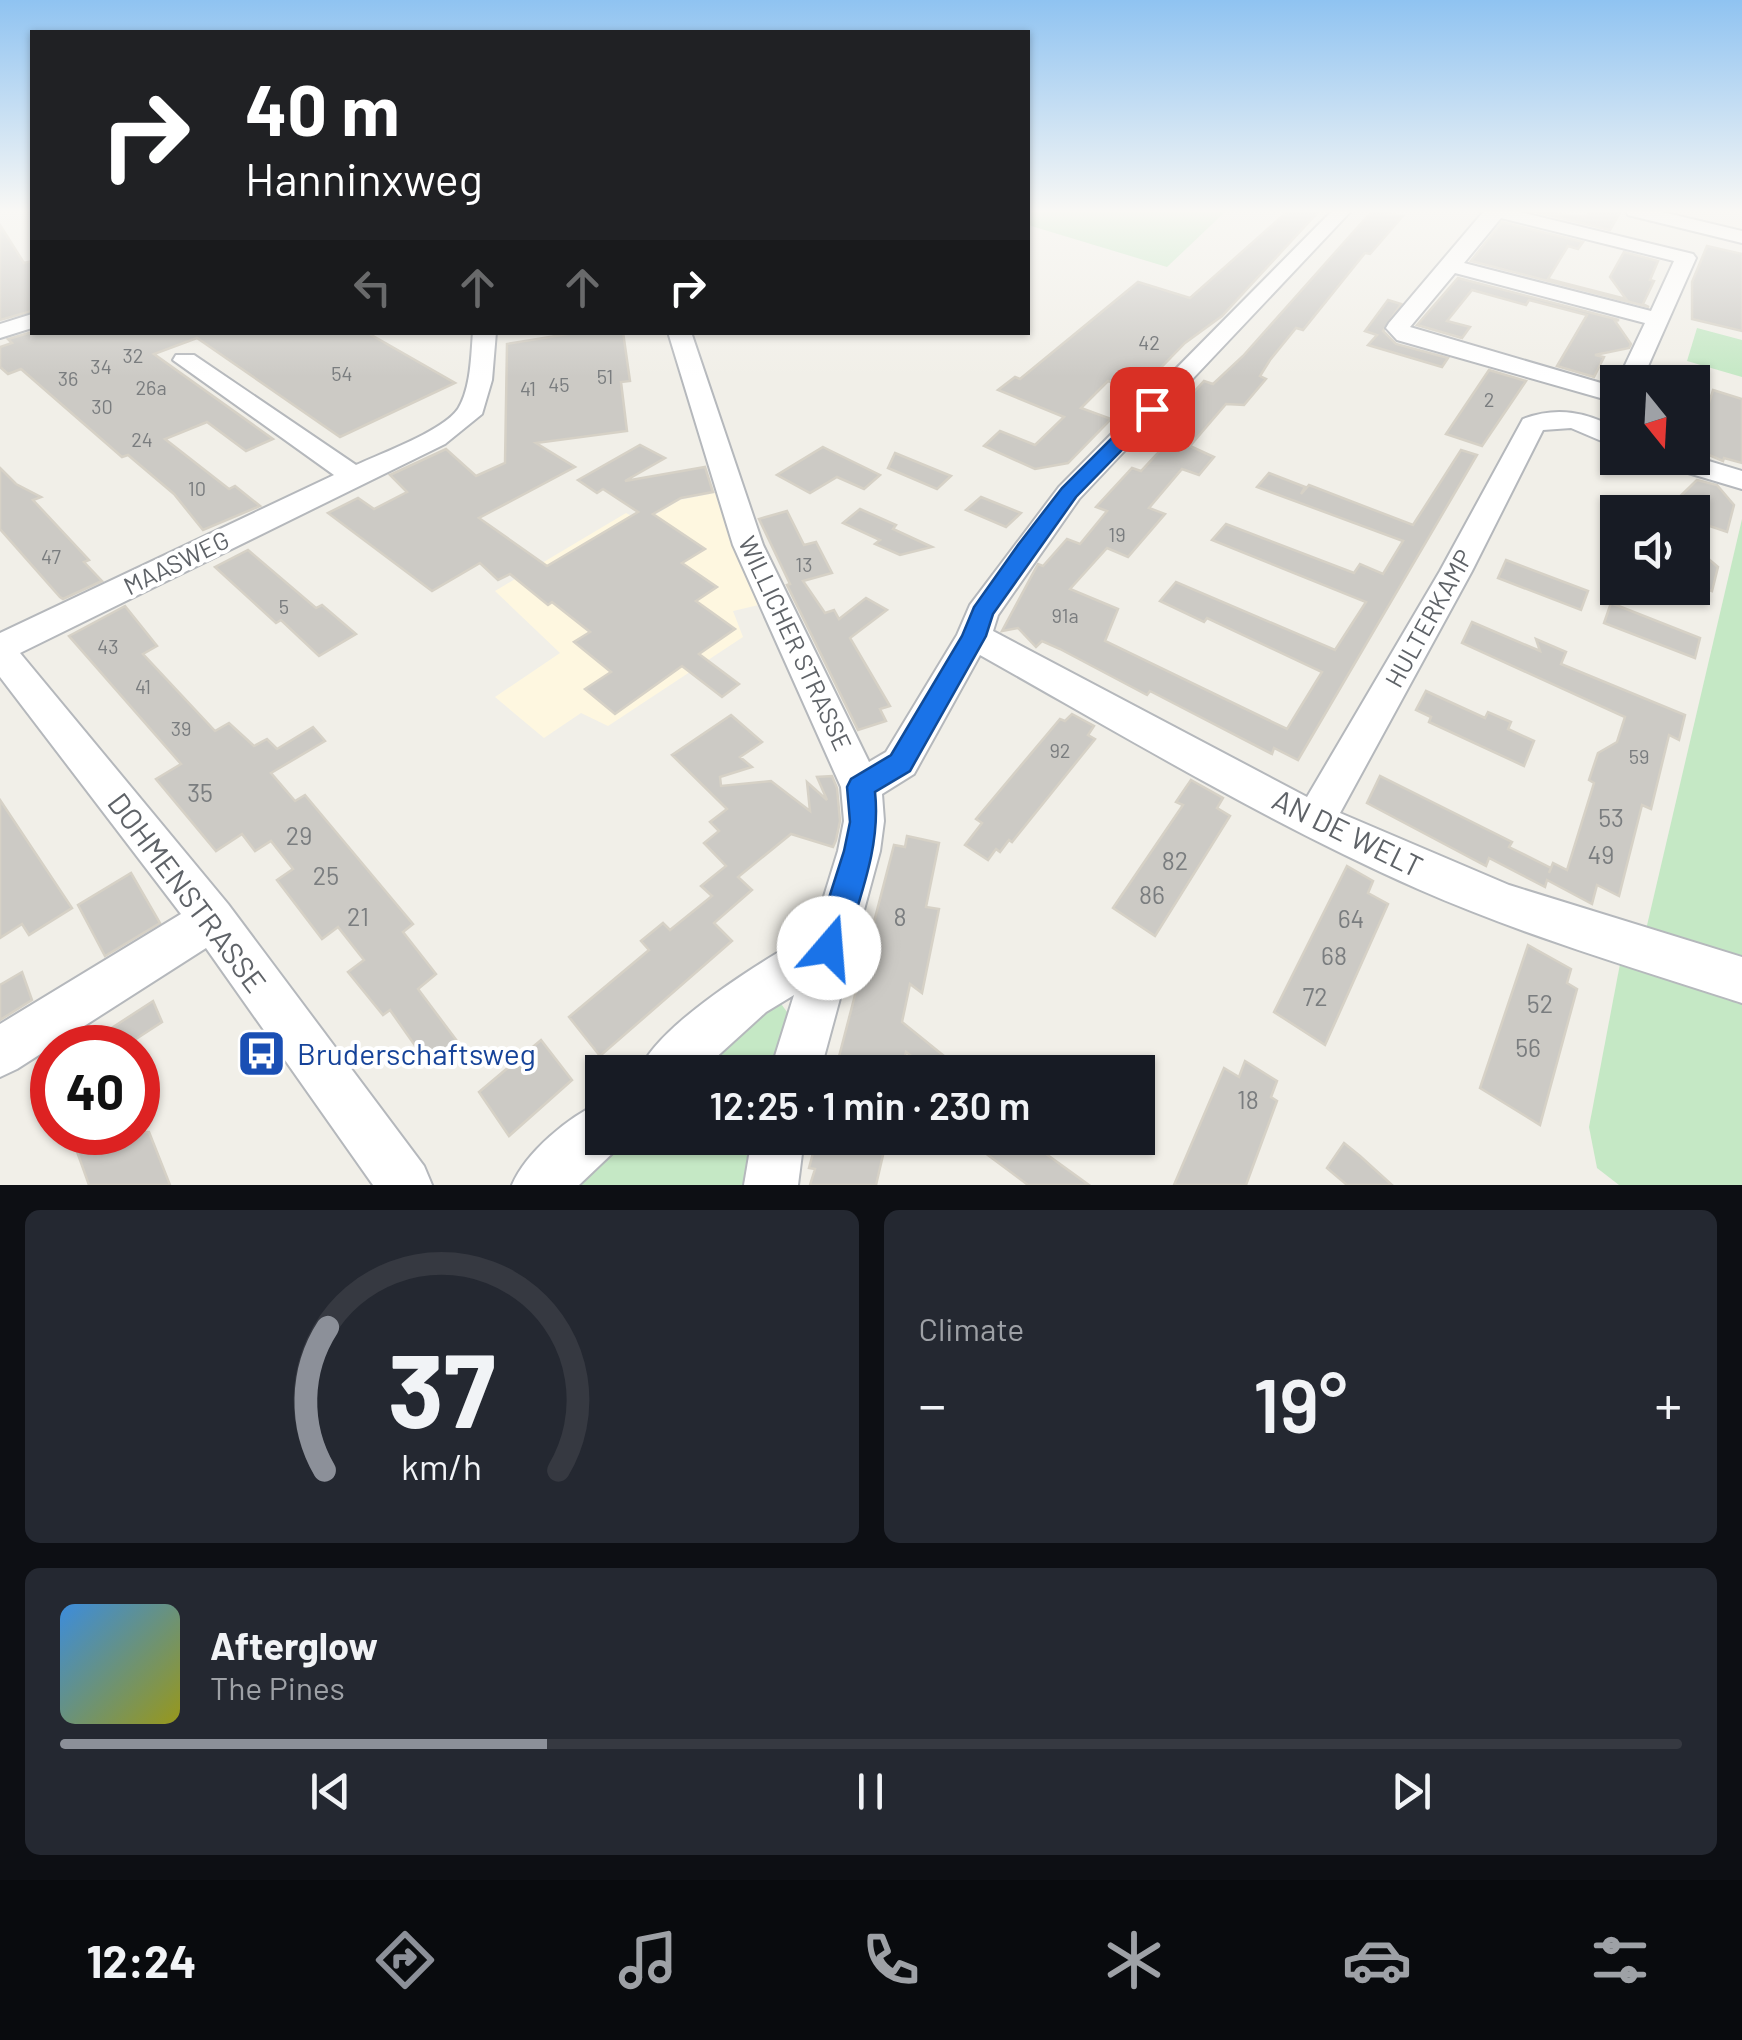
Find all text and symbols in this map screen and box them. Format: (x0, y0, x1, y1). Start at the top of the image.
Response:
text: 40 m (245, 66, 400, 150)
icon: right (80, 70, 210, 200)
text: Hanninxweg (245, 151, 483, 205)
icon: left (345, 260, 400, 315)
icon: ahead (450, 260, 505, 315)
icon: ahead (555, 260, 610, 315)
icon: right (660, 260, 715, 315)
house number: 42 (1138, 330, 1160, 354)
house number: 32 (122, 343, 144, 367)
house number: 34 (90, 354, 112, 378)
house number: 54 (331, 361, 353, 385)
house number: 51 (597, 364, 613, 388)
north arrow (1600, 365, 1710, 475)
map controls (1600, 365, 1710, 605)
house number: 36 (58, 366, 78, 390)
pin (1110, 367, 1195, 452)
house number: 45 (548, 372, 570, 396)
house number: 26a (135, 375, 167, 399)
house number: 41 (520, 376, 536, 400)
icon: arrive (1125, 382, 1180, 437)
house number: 2 (1484, 387, 1494, 411)
house number: 30 (91, 394, 113, 418)
house number: 24 (131, 427, 153, 451)
house number: 10 (188, 476, 206, 500)
button: sound (1600, 495, 1710, 605)
house number: 19 (1108, 522, 1126, 546)
street label: MAASWEG (118, 524, 234, 600)
street label: WILLICHER STRASSE (733, 531, 859, 755)
house number: 47 (41, 544, 61, 568)
street label: HULTERKAMP (1378, 544, 1478, 692)
house number: 13 (795, 552, 813, 576)
house number: 5 (279, 594, 289, 618)
house number: 91a (1051, 603, 1079, 627)
house number: 43 (97, 634, 119, 658)
house number: 41 (135, 674, 151, 698)
house number: 39 (171, 716, 191, 740)
house number: 92 (1049, 738, 1071, 762)
house number: 59 (1629, 744, 1649, 768)
house number: 35 (187, 777, 213, 807)
street label: AN DE WELT (1267, 780, 1429, 884)
street label: DOHMENSTRASSE (101, 785, 275, 999)
house number: 53 (1598, 802, 1624, 832)
house number: 29 (286, 820, 312, 850)
house number: 49 (1588, 839, 1614, 869)
house number: 82 (1162, 845, 1188, 875)
house number: 25 (313, 860, 339, 890)
house number: 86 (1139, 879, 1165, 909)
position arrow (777, 896, 881, 1000)
house number: 21 (347, 901, 369, 931)
house number: 8 (893, 901, 907, 931)
house number: 64 (1338, 903, 1364, 933)
house number: 68 (1321, 940, 1347, 970)
house number: 72 (1302, 981, 1328, 1011)
house number: 52 (1527, 988, 1553, 1018)
speed limit sign: 40 (30, 1025, 160, 1155)
bus stop icon: Bruderschaftsweg (236, 1027, 288, 1079)
house number: 56 (1515, 1032, 1541, 1062)
place label: Bruderschaftsweg (297, 1035, 536, 1071)
text: 12:25 · 1 min · 230 m (710, 1082, 1030, 1128)
house number: 18 (1237, 1084, 1259, 1114)
text: Climate (919, 1309, 1024, 1347)
text: 37 (388, 1324, 496, 1449)
text: 19° (1253, 1358, 1347, 1448)
text: − (919, 1370, 946, 1436)
text: + (1654, 1370, 1682, 1436)
text: km/h (401, 1444, 482, 1487)
text: Afterglow (210, 1622, 378, 1668)
text: The Pines (210, 1668, 345, 1706)
icon: previous (303, 1764, 358, 1819)
icon: pause (843, 1764, 898, 1819)
icon: next (1384, 1764, 1439, 1819)
icon: directions (370, 1925, 440, 1995)
icon: music (613, 1925, 683, 1995)
icon: phone (856, 1925, 926, 1995)
icon: climate (1099, 1925, 1169, 1995)
icon: car (1342, 1925, 1412, 1995)
icon: filters (1585, 1925, 1655, 1995)
text: 12:24 (87, 1933, 197, 1987)

